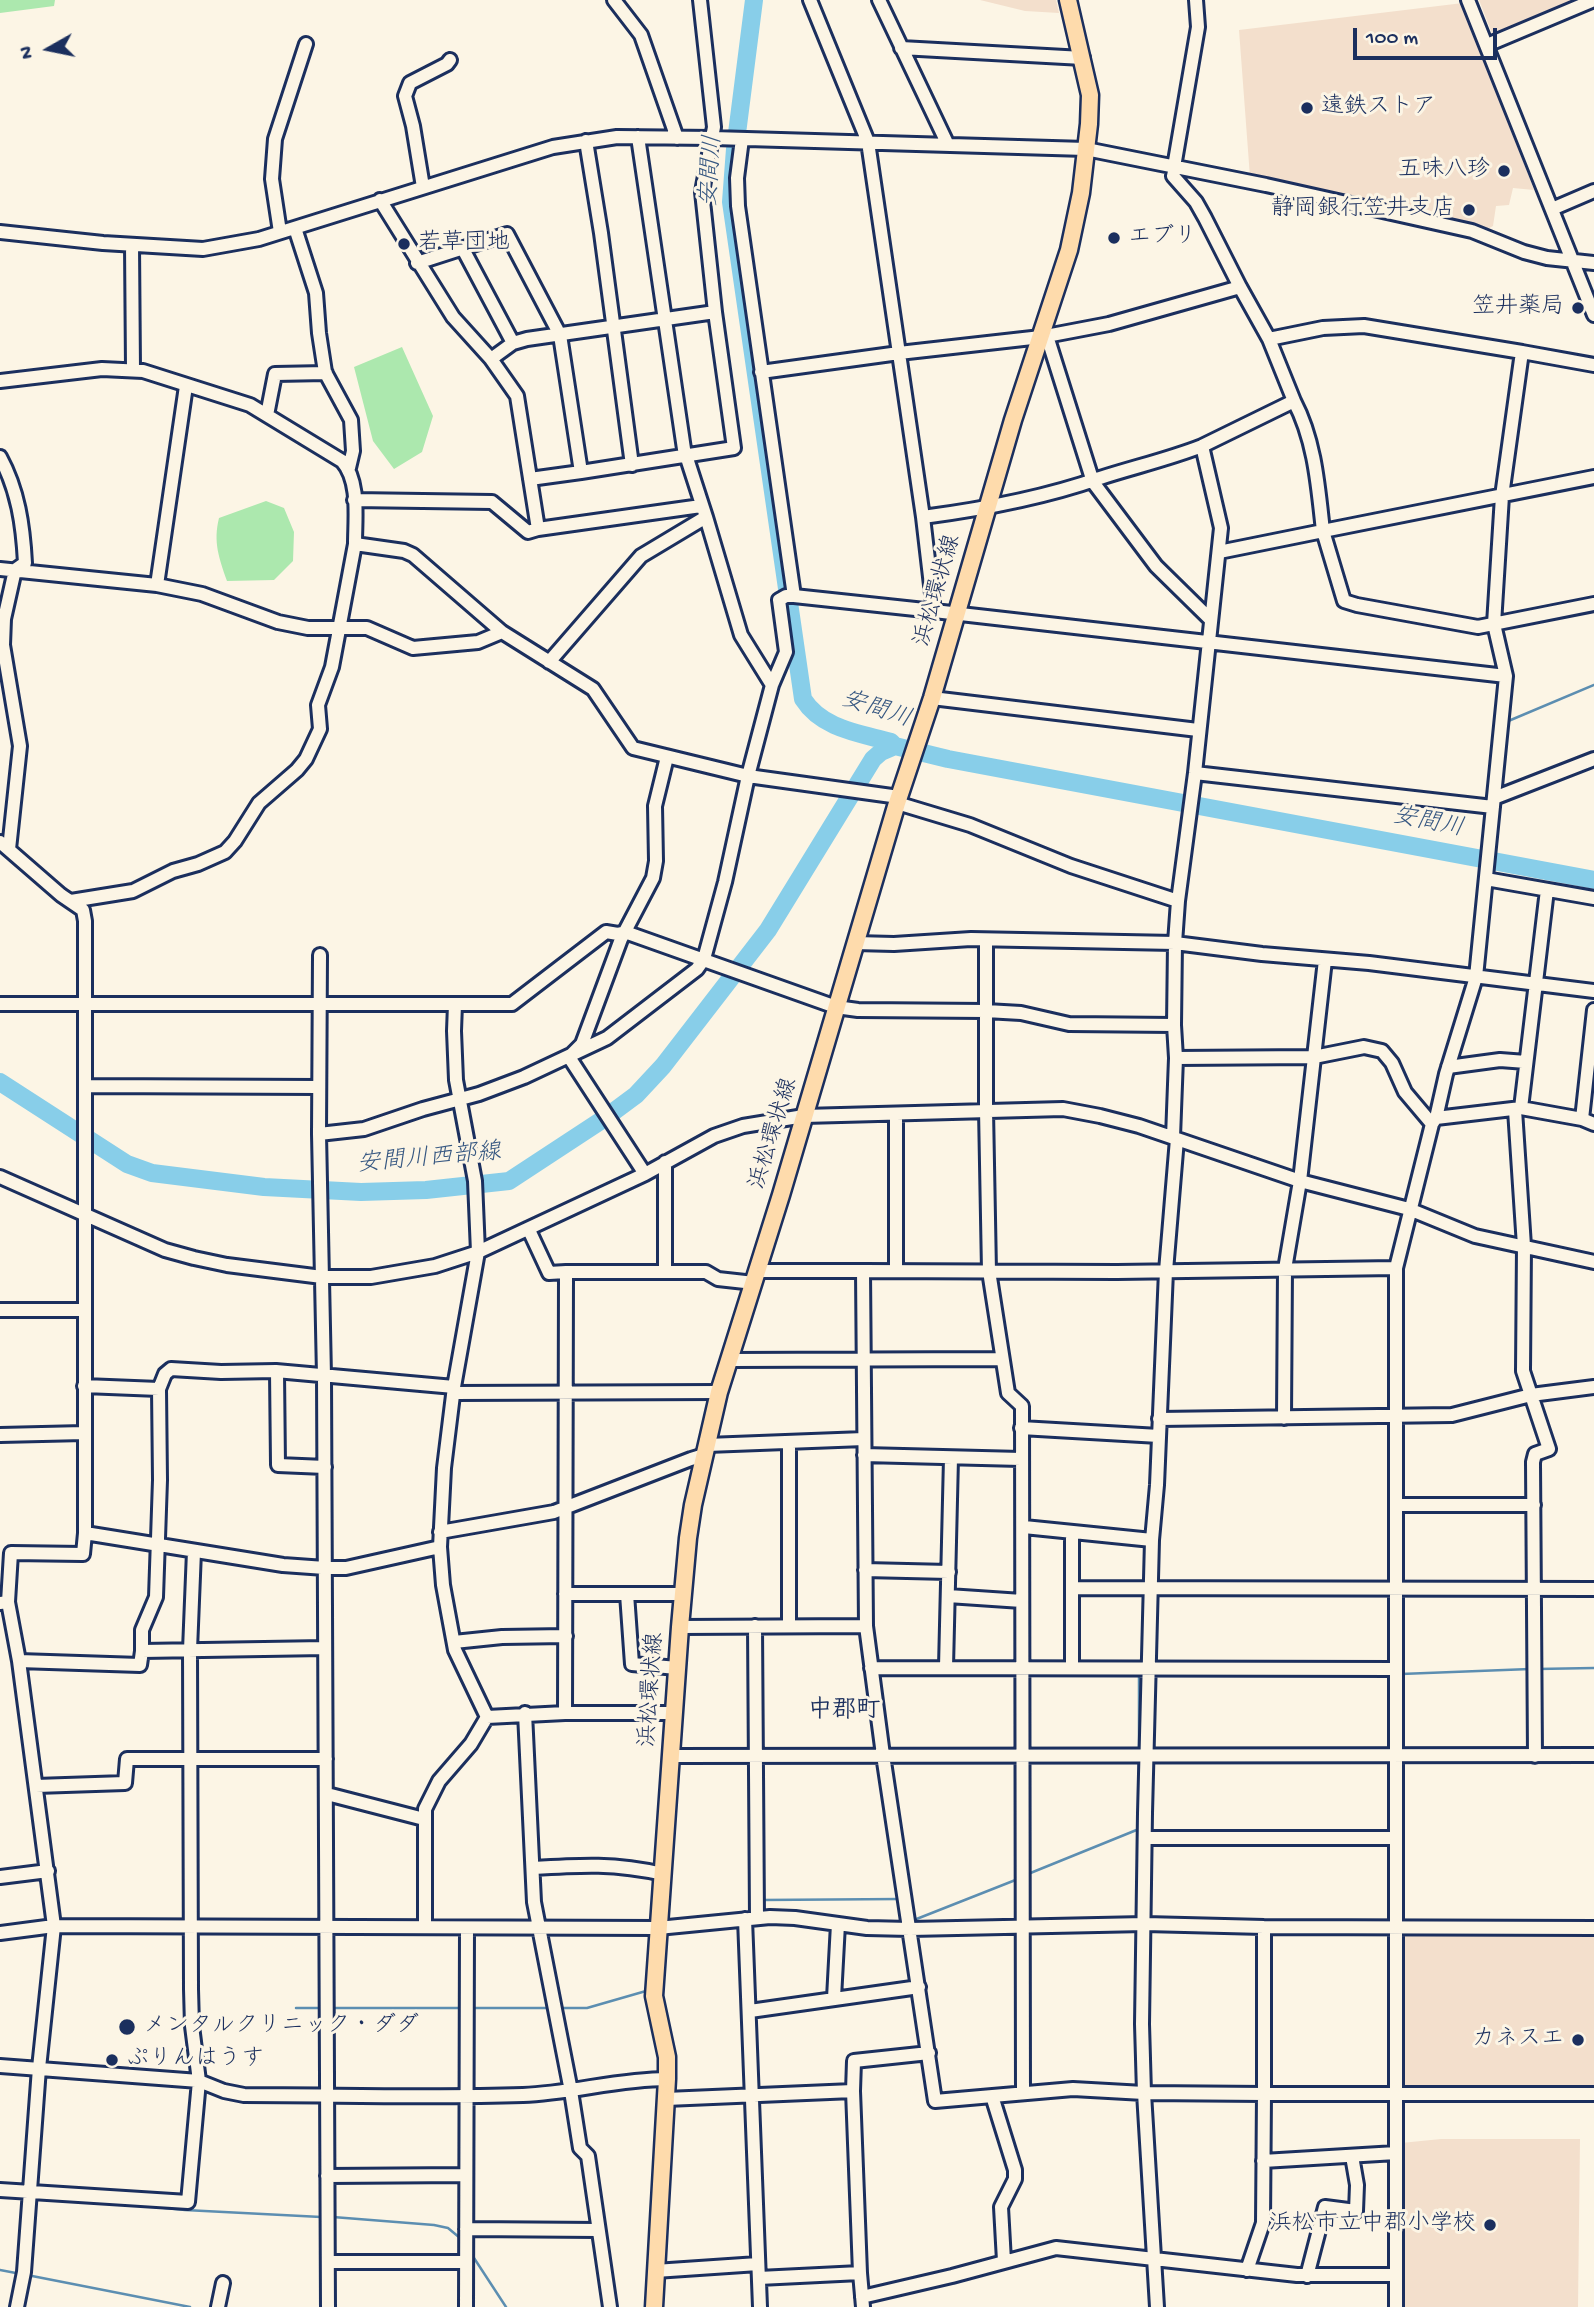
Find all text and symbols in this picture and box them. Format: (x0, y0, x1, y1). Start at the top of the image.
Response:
north arrow (14, 14, 84, 84)
scale bar (1356, 14, 1500, 58)
text: 100 m (1366, 27, 1418, 52)
text: N (15, 44, 40, 60)
place label: 遠鉄ストア (1321, 94, 1436, 122)
marker: 遠鉄ストア (1299, 100, 1315, 116)
water label: 安間川 (696, 134, 730, 208)
place label: 五味八珍 (1398, 157, 1490, 185)
marker: 五味八珍 (1496, 163, 1512, 179)
place label: 静岡銀行笠井支店 (1271, 196, 1455, 224)
marker: 静岡銀行笠井支店 (1461, 202, 1477, 218)
place label: エブリ (1128, 224, 1197, 252)
place label: 若草団地 (418, 230, 510, 258)
marker: エブリ (1106, 230, 1122, 246)
marker: 若草団地 (396, 236, 412, 252)
place label: 笠井薬局 (1472, 294, 1564, 322)
marker: 笠井薬局 (1570, 300, 1586, 316)
street label: 浜松環状線 (910, 532, 968, 650)
water label: 安間川 (837, 686, 915, 736)
water label: 安間川 (1390, 803, 1466, 845)
street label: 浜松環状線 (745, 1075, 805, 1193)
water label: 安間川西部線 (356, 1139, 502, 1181)
street label: 浜松環状線 (635, 1632, 671, 1748)
district label: 中郡町 (808, 1698, 880, 1726)
place label: メンタルクリニック・ダダ (143, 2013, 419, 2041)
marker: メンタルクリニック・ダダ (117, 2017, 137, 2037)
place label: カネスエ (1472, 2026, 1564, 2054)
marker: カネスエ (1570, 2032, 1586, 2048)
place label: ぷりんはうす (126, 2046, 264, 2074)
marker: ぷりんはうす (104, 2052, 120, 2068)
place label: 浜松市立中郡小学校 (1269, 2211, 1476, 2239)
marker: 浜松市立中郡小学校 (1482, 2217, 1498, 2233)

